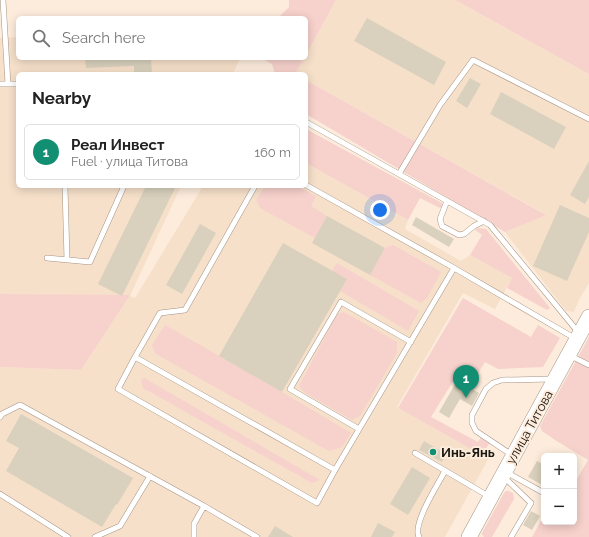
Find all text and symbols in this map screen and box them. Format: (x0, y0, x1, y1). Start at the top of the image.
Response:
search box (16, 16, 308, 60)
icon: search (30, 27, 52, 49)
text: Search here (62, 29, 145, 47)
text: Nearby (32, 88, 91, 108)
text: Реал Инвест (71, 136, 164, 154)
text: 1 (43, 145, 49, 160)
text: 160 m (254, 145, 291, 160)
text: Fuel · улица Титова (71, 154, 188, 169)
your location (370, 200, 390, 220)
pin: 1 (453, 365, 479, 398)
street label: улица Титова (503, 388, 556, 467)
place label: Инь-Янь (441, 445, 495, 460)
marker: Инь-Янь (428, 447, 438, 457)
map controls (541, 453, 577, 525)
button: + (541, 453, 577, 489)
button: − (541, 489, 577, 525)

